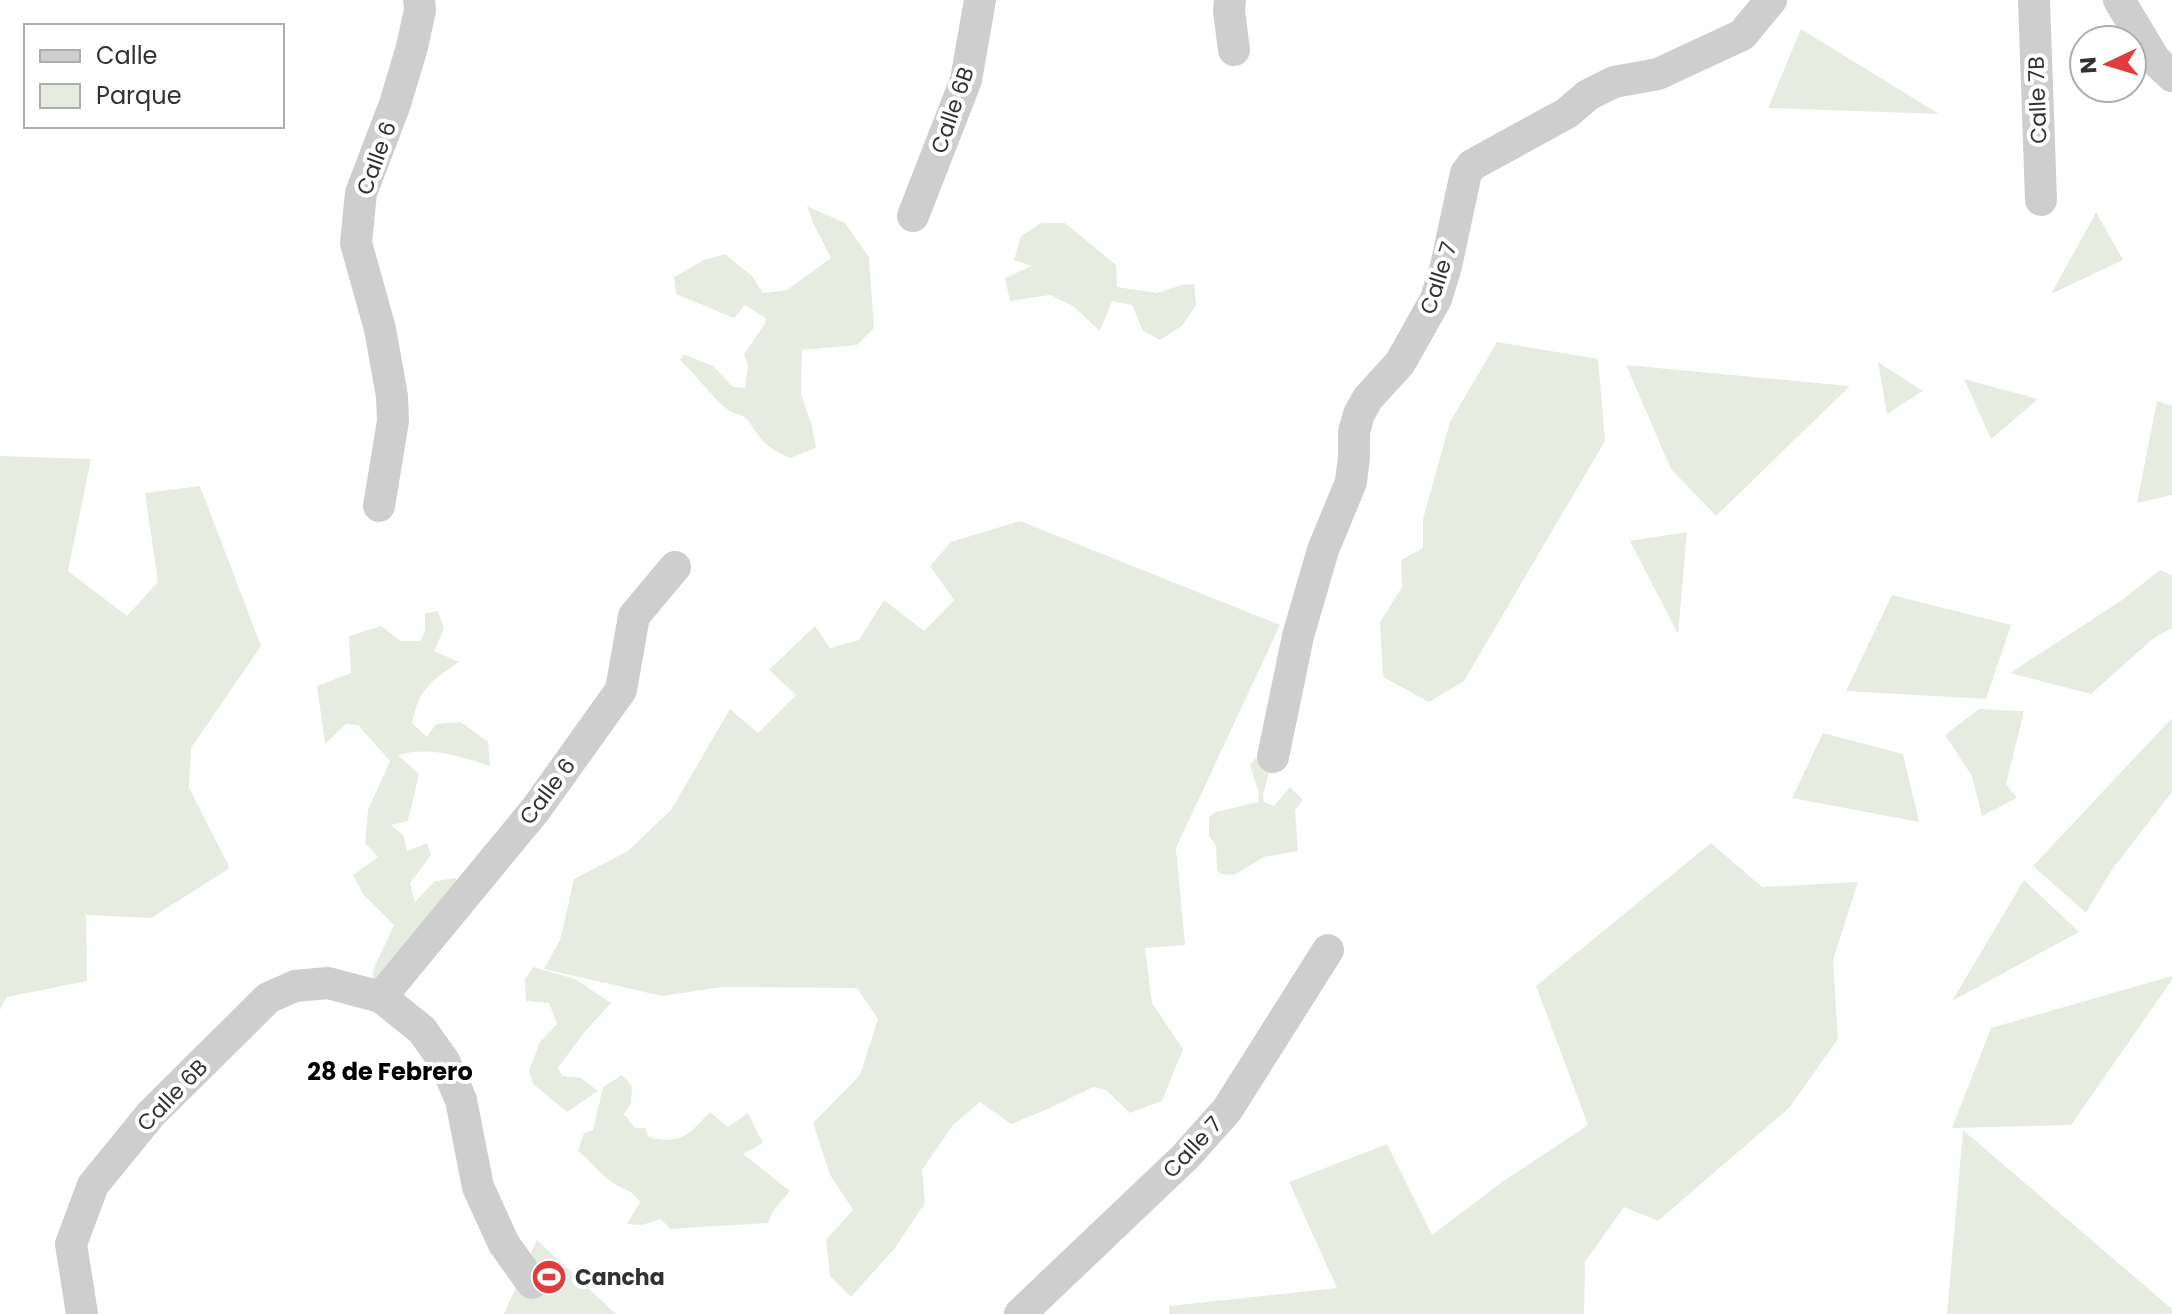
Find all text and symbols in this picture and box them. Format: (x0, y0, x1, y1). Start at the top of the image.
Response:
legend (24, 24, 284, 128)
north arrow (2068, 24, 2148, 104)
text: Calle (96, 39, 157, 72)
street label: Calle 7B (2020, 56, 2055, 144)
text: N (2073, 56, 2105, 75)
street label: Calle 6B (923, 63, 982, 158)
text: Parque (96, 79, 182, 112)
street label: Calle 6 (349, 117, 404, 199)
street label: Calle 7 (1412, 238, 1465, 318)
street label: Calle 6 (512, 752, 583, 831)
street label: Calle 6B (130, 1052, 215, 1138)
district label: 28 de Febrero (307, 1055, 473, 1088)
street label: Calle 7 (1156, 1110, 1229, 1185)
sports icon: Cancha (530, 1258, 568, 1296)
place label: Cancha (575, 1262, 665, 1293)

